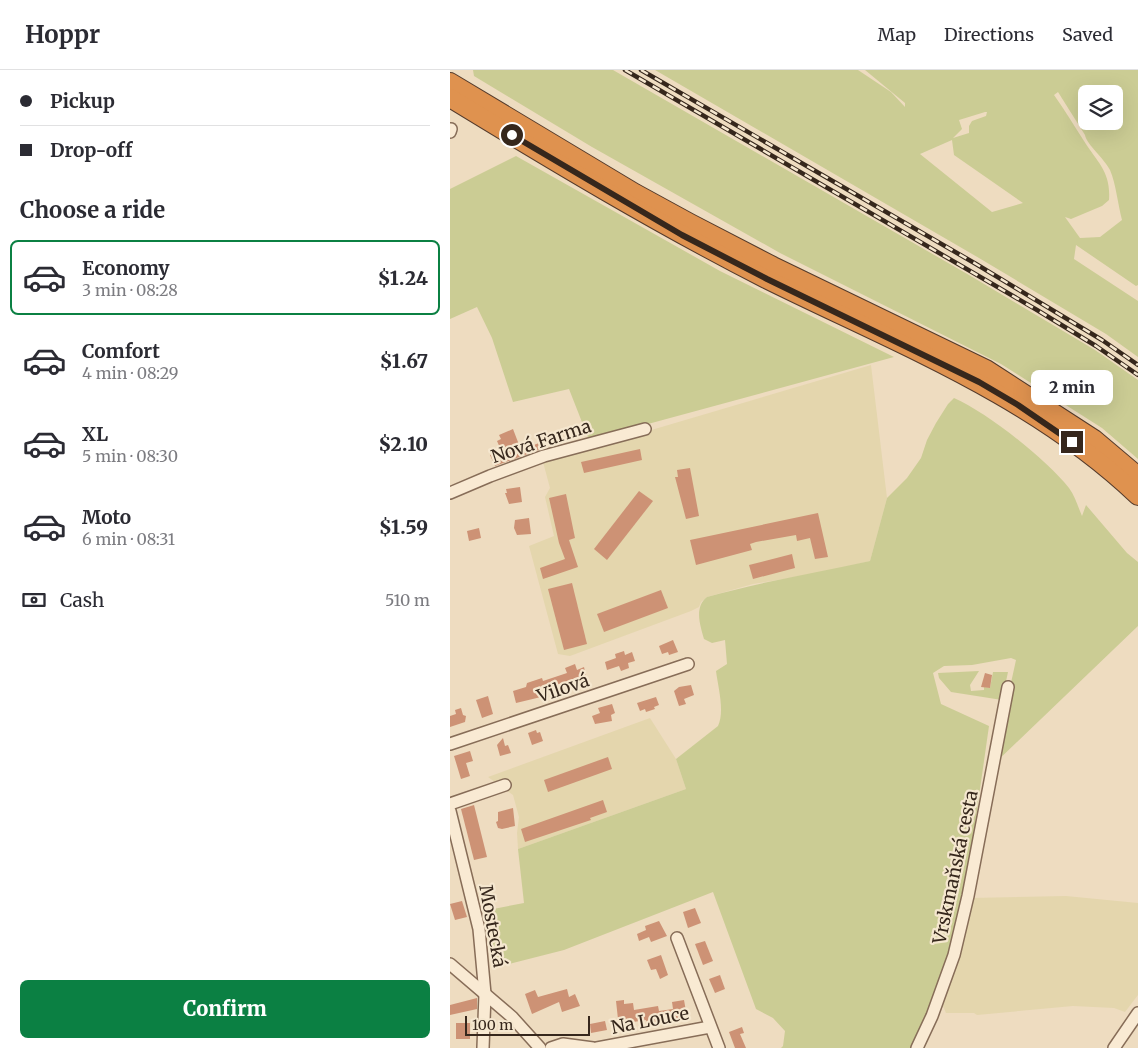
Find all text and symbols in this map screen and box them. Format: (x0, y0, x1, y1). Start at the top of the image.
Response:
text: Hoppr (25, 19, 100, 50)
text: Map (878, 23, 916, 46)
text: Directions (944, 23, 1034, 46)
text: Saved (1062, 23, 1113, 46)
map controls (1078, 85, 1123, 130)
button: layers (1078, 85, 1123, 130)
text: Pickup (50, 89, 115, 113)
route start (501, 124, 523, 146)
text: Drop-off (50, 138, 132, 162)
text: Choose a ride (20, 196, 165, 224)
icon: car (22, 255, 67, 300)
text: Economy (82, 256, 170, 280)
text: $1.24 (378, 266, 428, 290)
text: 3 min · 08:28 (82, 280, 178, 300)
icon: car (22, 338, 67, 383)
text: Comfort (82, 339, 160, 363)
text: $1.67 (380, 349, 428, 373)
text: 4 min · 08:29 (82, 363, 178, 383)
callout: 2 min (1031, 370, 1113, 404)
text: 2 min (1049, 377, 1095, 397)
street label: Nová Farma (488, 414, 594, 468)
icon: car (22, 421, 67, 466)
text: XL (82, 422, 108, 446)
route end (1061, 431, 1083, 453)
text: $2.10 (378, 432, 428, 456)
text: 5 min · 08:30 (82, 446, 178, 466)
icon: car (22, 504, 67, 549)
text: Moto (82, 505, 131, 529)
text: $1.59 (379, 515, 428, 539)
text: 6 min · 08:31 (82, 529, 175, 549)
icon: cash (20, 586, 48, 614)
text: Cash (60, 588, 104, 612)
text: 510 m (385, 590, 430, 610)
street label: Vilová (533, 668, 592, 708)
street label: Vrskmaňská cesta (927, 788, 983, 947)
street label: Mostecká (474, 883, 512, 969)
button: Confirm (20, 980, 430, 1038)
street label: Na Louce (609, 1001, 691, 1039)
scale bar (465, 1013, 590, 1036)
text: 100 m (472, 1016, 513, 1034)

